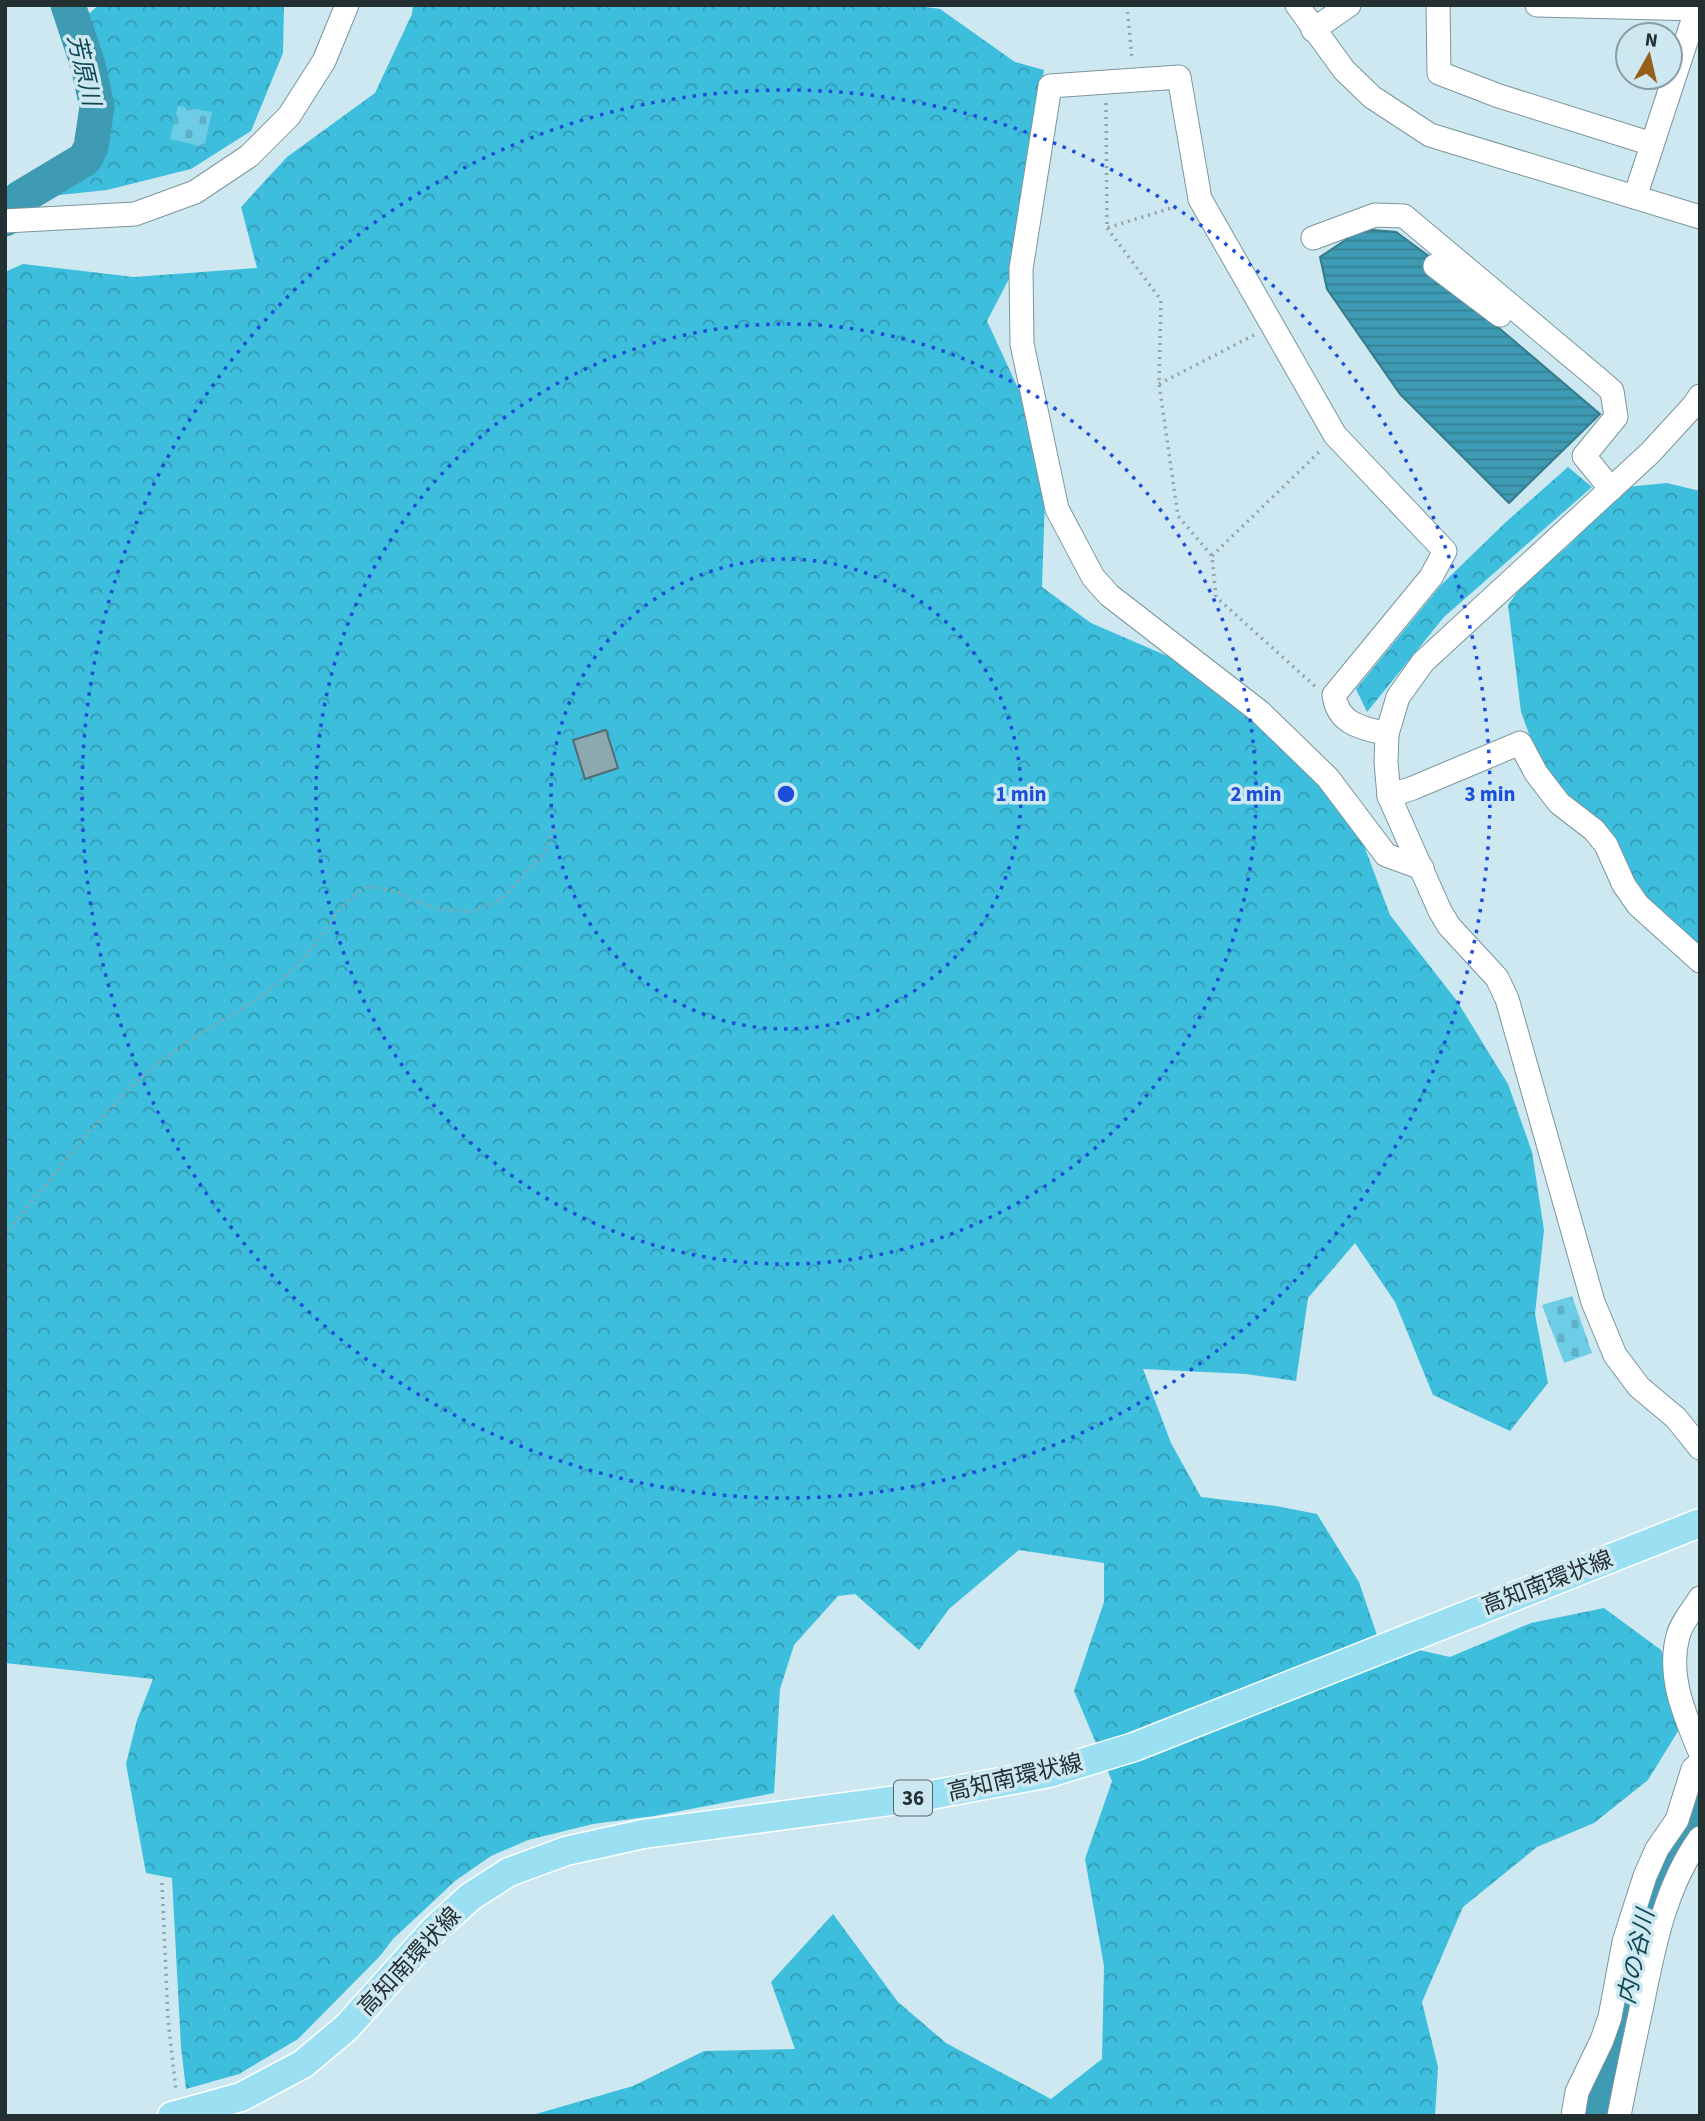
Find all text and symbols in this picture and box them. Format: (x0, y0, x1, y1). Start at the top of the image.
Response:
north arrow (1614, 21, 1684, 91)
text: N (1643, 26, 1659, 55)
water label: 芳原川 (58, 31, 109, 112)
text: 1 min (995, 779, 1047, 809)
text: 2 min (1230, 779, 1282, 809)
text: 3 min (1464, 779, 1516, 809)
centre of rings (774, 782, 798, 806)
street label: 高知南環状線 (1477, 1542, 1618, 1623)
street label: 高知南環状線 (944, 1746, 1086, 1809)
road number: 36 (894, 1780, 932, 1815)
street label: 高知南環状線 (350, 1900, 468, 2023)
water label: 内の谷川 (1609, 1904, 1664, 2008)

